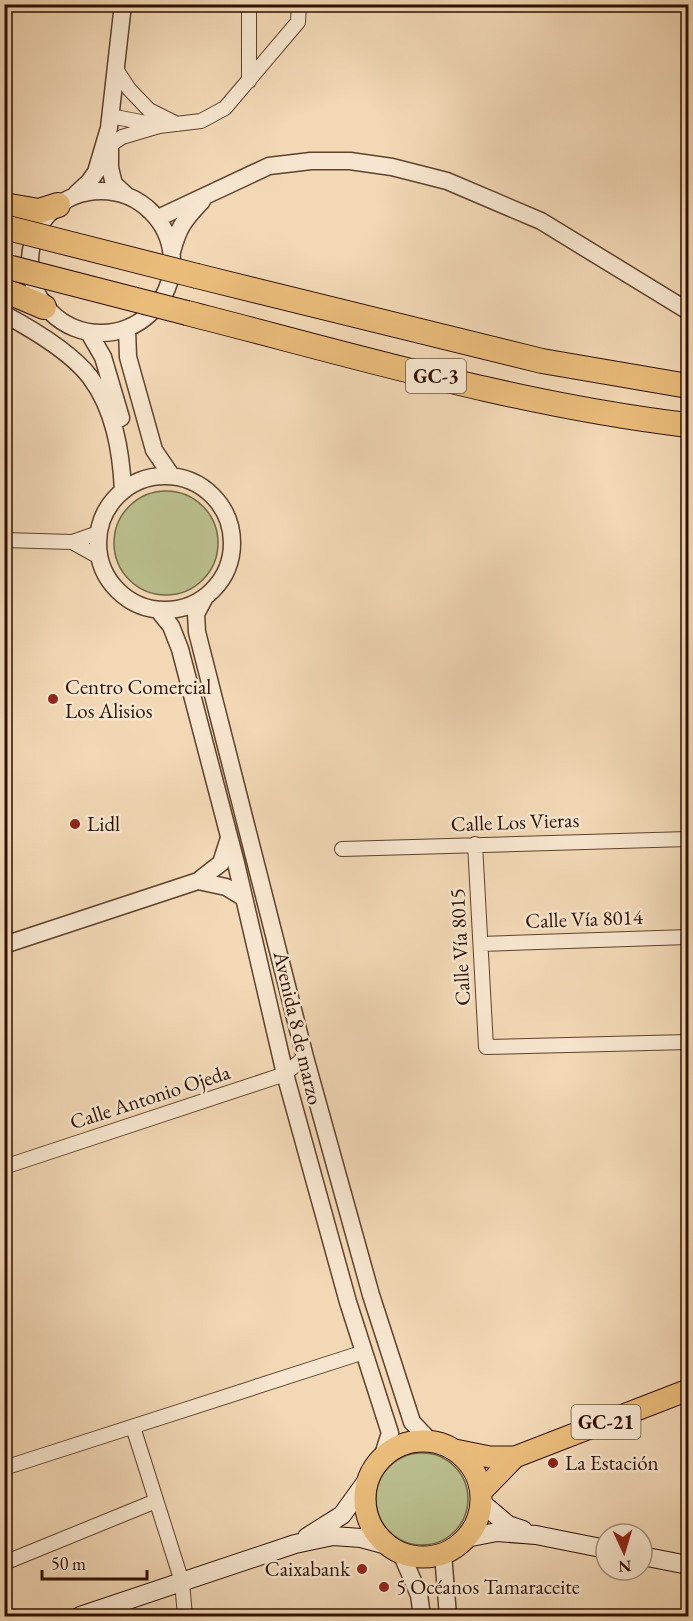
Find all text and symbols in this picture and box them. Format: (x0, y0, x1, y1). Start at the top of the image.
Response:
road number: GC-3 (406, 359, 466, 393)
place label: Centro Comercial Los Alisios (65, 673, 211, 724)
marker: Centro Comercial Los Alisios (46, 692, 60, 706)
street label: Calle Los Vieras (450, 806, 580, 837)
place label: Lidl (87, 810, 120, 837)
marker: Lidl (68, 817, 82, 831)
street label: Calle Vía 8015 (443, 888, 476, 1006)
street label: Calle Vía 8014 (525, 903, 644, 934)
street label: Avenida 8 de marzo (267, 948, 329, 1107)
street label: Calle Antonio Ojeda (66, 1058, 234, 1135)
road number: GC-21 (572, 1405, 640, 1439)
place label: La Estación (565, 1449, 659, 1476)
marker: La Estación (546, 1456, 560, 1470)
north arrow (594, 1522, 654, 1582)
scale bar (42, 1543, 147, 1581)
text: 50 m (51, 1552, 86, 1575)
place label: Caixabank (265, 1555, 351, 1582)
text: N (618, 1556, 632, 1577)
marker: Caixabank (355, 1562, 369, 1576)
place label: 5 Océanos Tamaraceite (396, 1573, 580, 1600)
marker: 5 Océanos Tamaraceite (377, 1580, 391, 1594)

